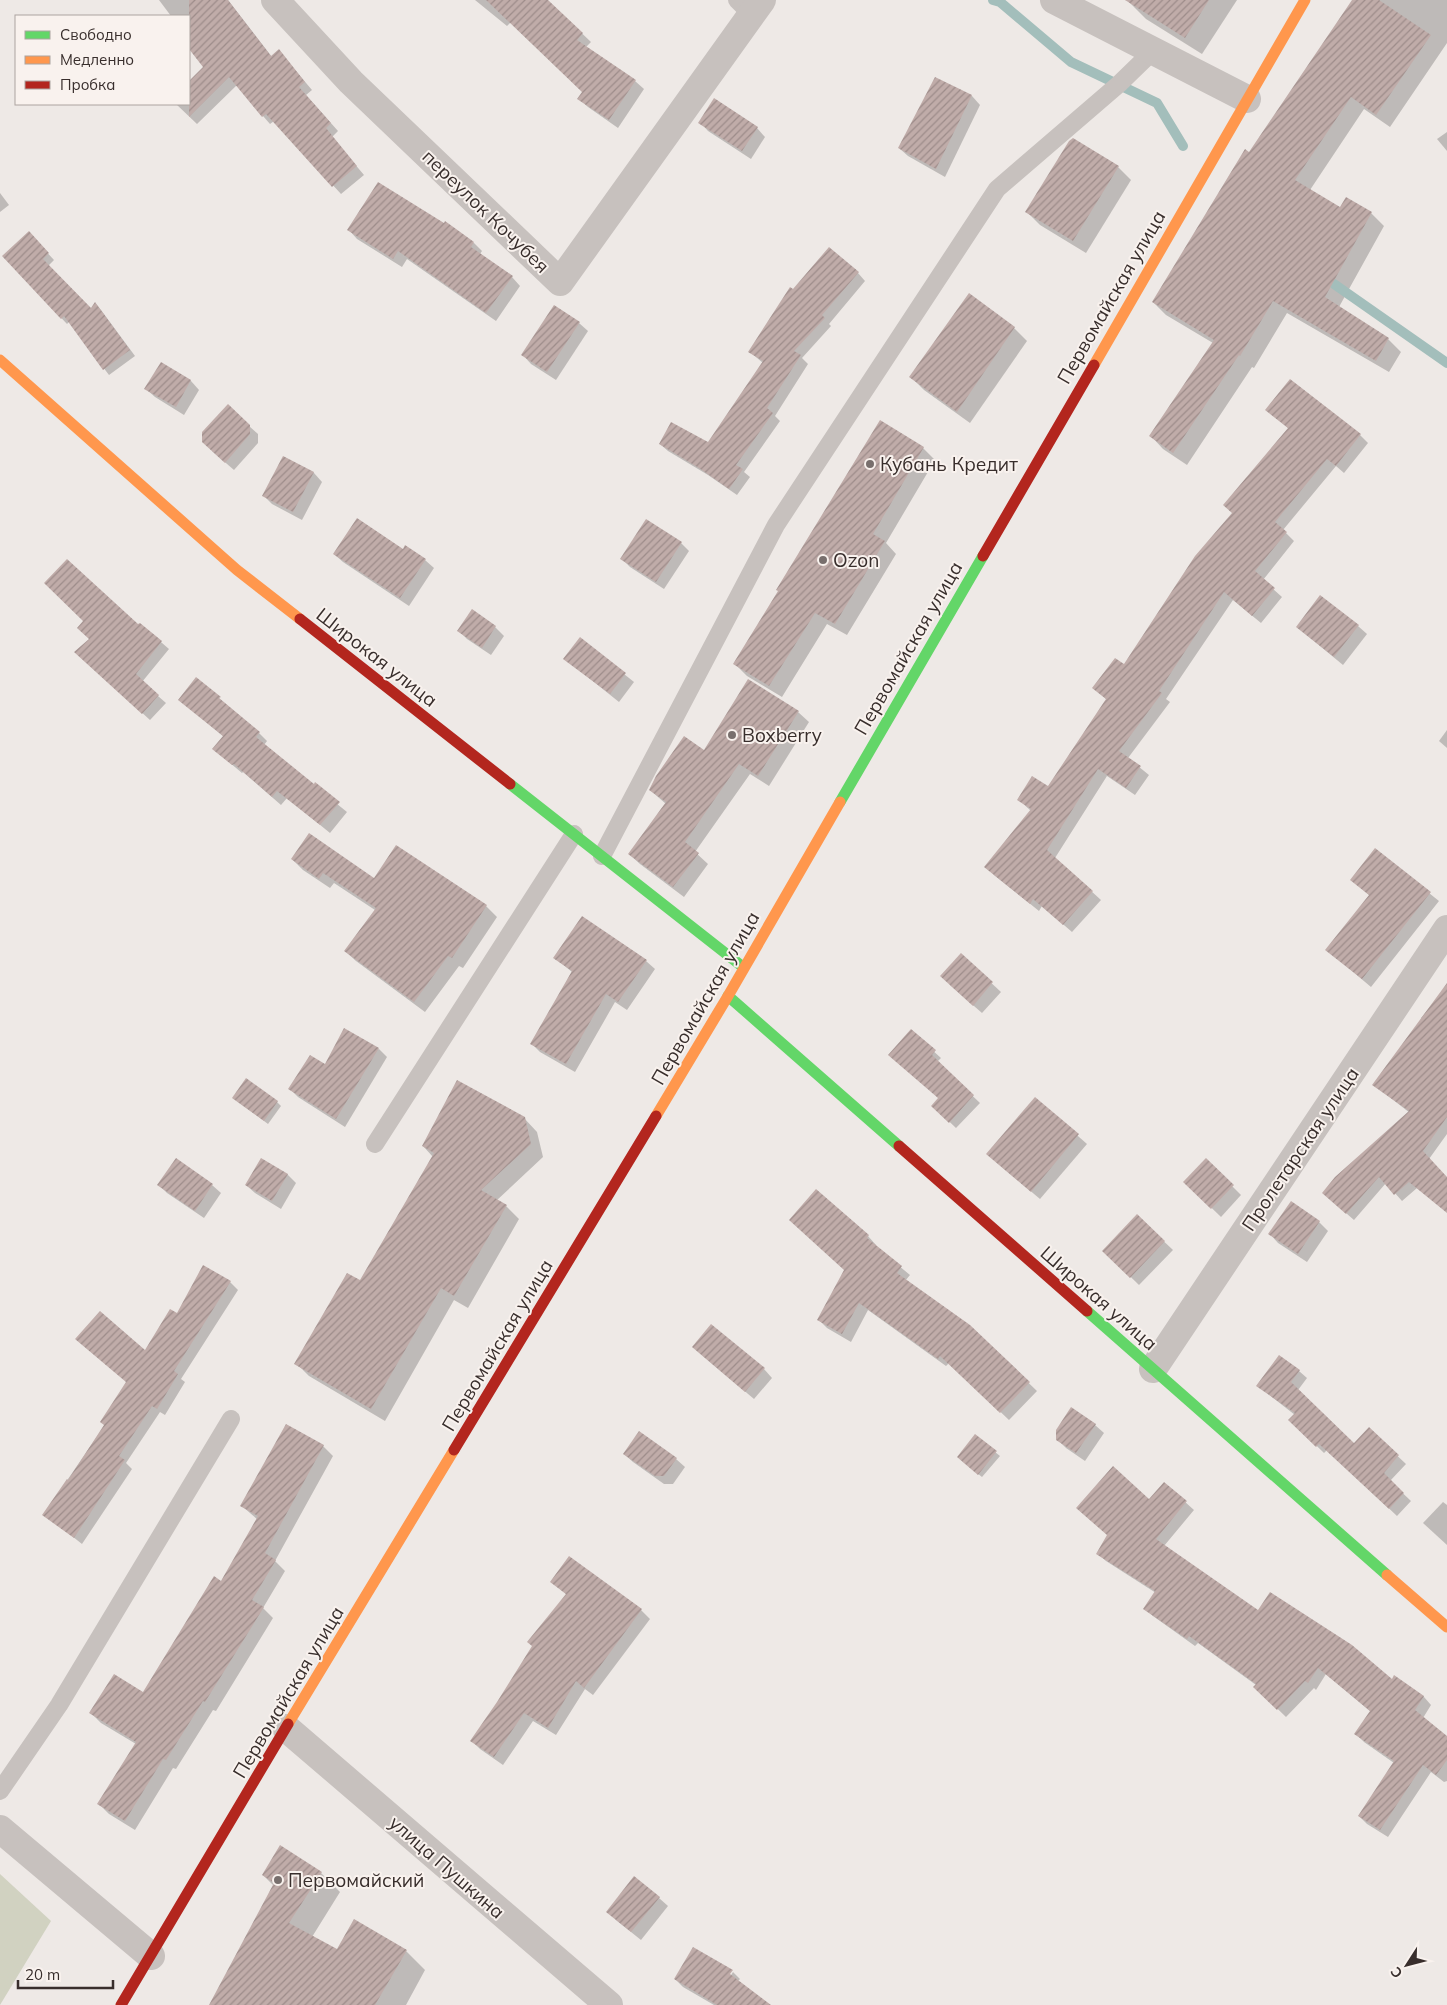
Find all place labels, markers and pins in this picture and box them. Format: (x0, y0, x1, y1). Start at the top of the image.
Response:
place label: Кубань Кредит (880, 452, 1018, 476)
marker: Кубань Кредит (864, 458, 876, 470)
place label: Ozon (833, 548, 879, 572)
marker: Ozon (817, 554, 829, 566)
place label: Boxberry (742, 723, 822, 747)
marker: Boxberry (726, 729, 738, 741)
place label: Первомайский (288, 1868, 424, 1892)
marker: Первомайский (272, 1874, 284, 1886)

